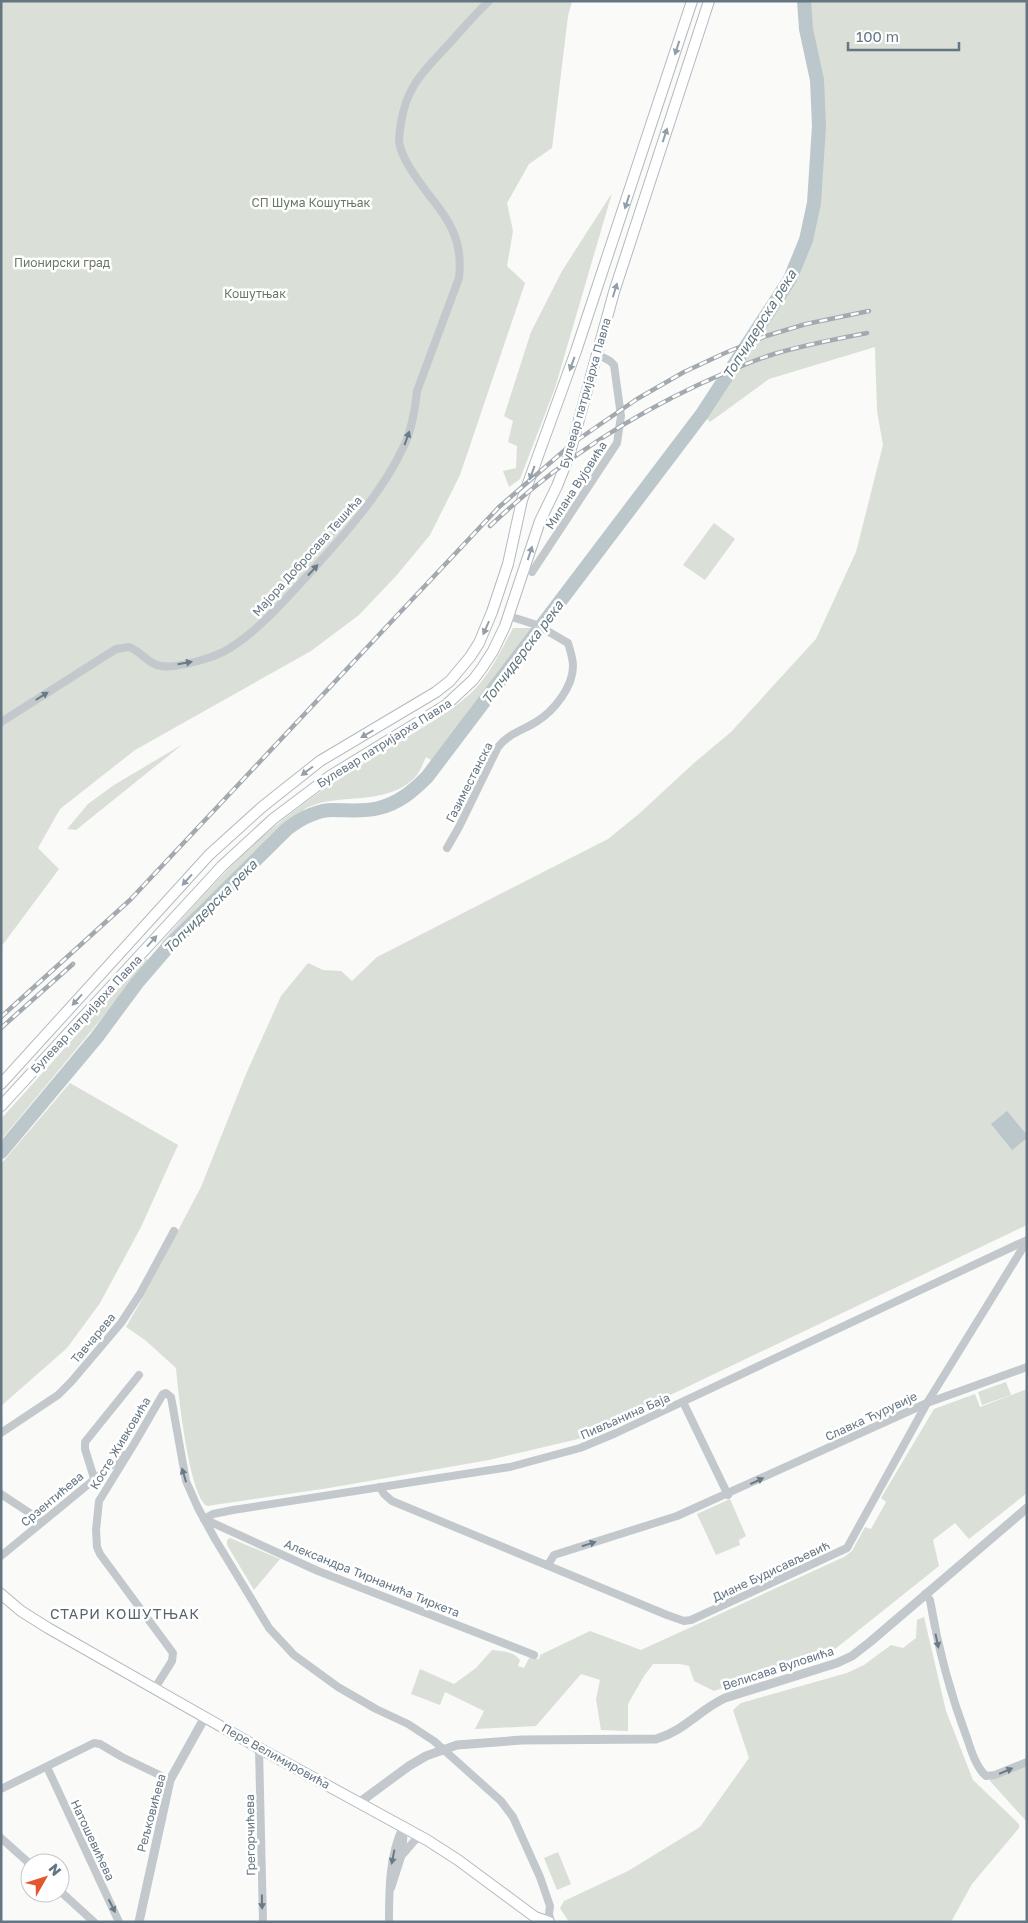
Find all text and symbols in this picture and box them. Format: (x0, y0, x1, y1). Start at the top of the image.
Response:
scale bar (848, 20, 959, 52)
text: 100 m (856, 27, 899, 45)
one-way arrow (673, 40, 680, 55)
one-way arrow (662, 128, 669, 143)
park label: СП Шума Кошутњак (251, 195, 371, 210)
one-way arrow (622, 195, 630, 210)
park label: Пионирски град (14, 255, 110, 270)
water label: Топчидерска река (719, 265, 800, 382)
one-way arrow (611, 282, 619, 297)
park label: Кошутњак (224, 286, 286, 301)
street label: Булевар патријарха Павла (556, 316, 614, 470)
one-way arrow (568, 357, 576, 372)
one-way arrow (404, 431, 411, 446)
street label: Милана Вујовића (542, 438, 610, 532)
one-way arrow (528, 466, 536, 481)
street label: Мајора Добросава Тешића (249, 493, 365, 619)
one-way arrow (526, 545, 534, 560)
one-way arrow (307, 564, 319, 576)
water label: Топчидерска река (478, 596, 567, 707)
one-way arrow (481, 621, 489, 635)
one-way arrow (177, 659, 193, 667)
one-way arrow (36, 691, 49, 701)
street label: Булевар патријарха Павла (314, 695, 454, 791)
one-way arrow (360, 729, 374, 738)
street label: Газиместанска (442, 739, 496, 825)
one-way arrow (300, 766, 314, 776)
water label: Топчидерска река (160, 855, 261, 956)
one-way arrow (181, 873, 192, 886)
one-way arrow (146, 936, 158, 948)
street label: Булевар патријарха Павла (27, 952, 145, 1076)
one-way arrow (72, 994, 83, 1006)
street label: Тавчарева (68, 1310, 118, 1366)
street label: Славка Ћурувије (823, 1388, 919, 1444)
street label: Пивљанина Баја (578, 1390, 672, 1442)
street label: Косте Живковића (86, 1394, 154, 1492)
one-way arrow (180, 1467, 188, 1482)
street label: Срзентићева (18, 1468, 86, 1530)
one-way arrow (750, 1477, 765, 1485)
street label: Александра Тирнанића Тиркета (282, 1536, 462, 1620)
street label: Диане Будисављевић (710, 1537, 832, 1605)
one-way arrow (582, 1540, 597, 1548)
district label: СТАРИ КОШУТЊАК (50, 1605, 200, 1622)
one-way arrow (934, 1633, 942, 1649)
street label: Велисава Вуловића (720, 1643, 836, 1693)
street label: Пере Велимировића (219, 1720, 333, 1792)
one-way arrow (999, 1766, 1013, 1774)
street label: Рељковићева (133, 1772, 169, 1854)
street label: Грегорчићева (242, 1794, 258, 1876)
street label: Натошевићева (68, 1797, 118, 1883)
one-way arrow (389, 1850, 397, 1865)
north arrow (20, 1853, 70, 1903)
text: N (46, 1860, 65, 1879)
one-way arrow (259, 1894, 267, 1910)
one-way arrow (108, 1899, 116, 1913)

